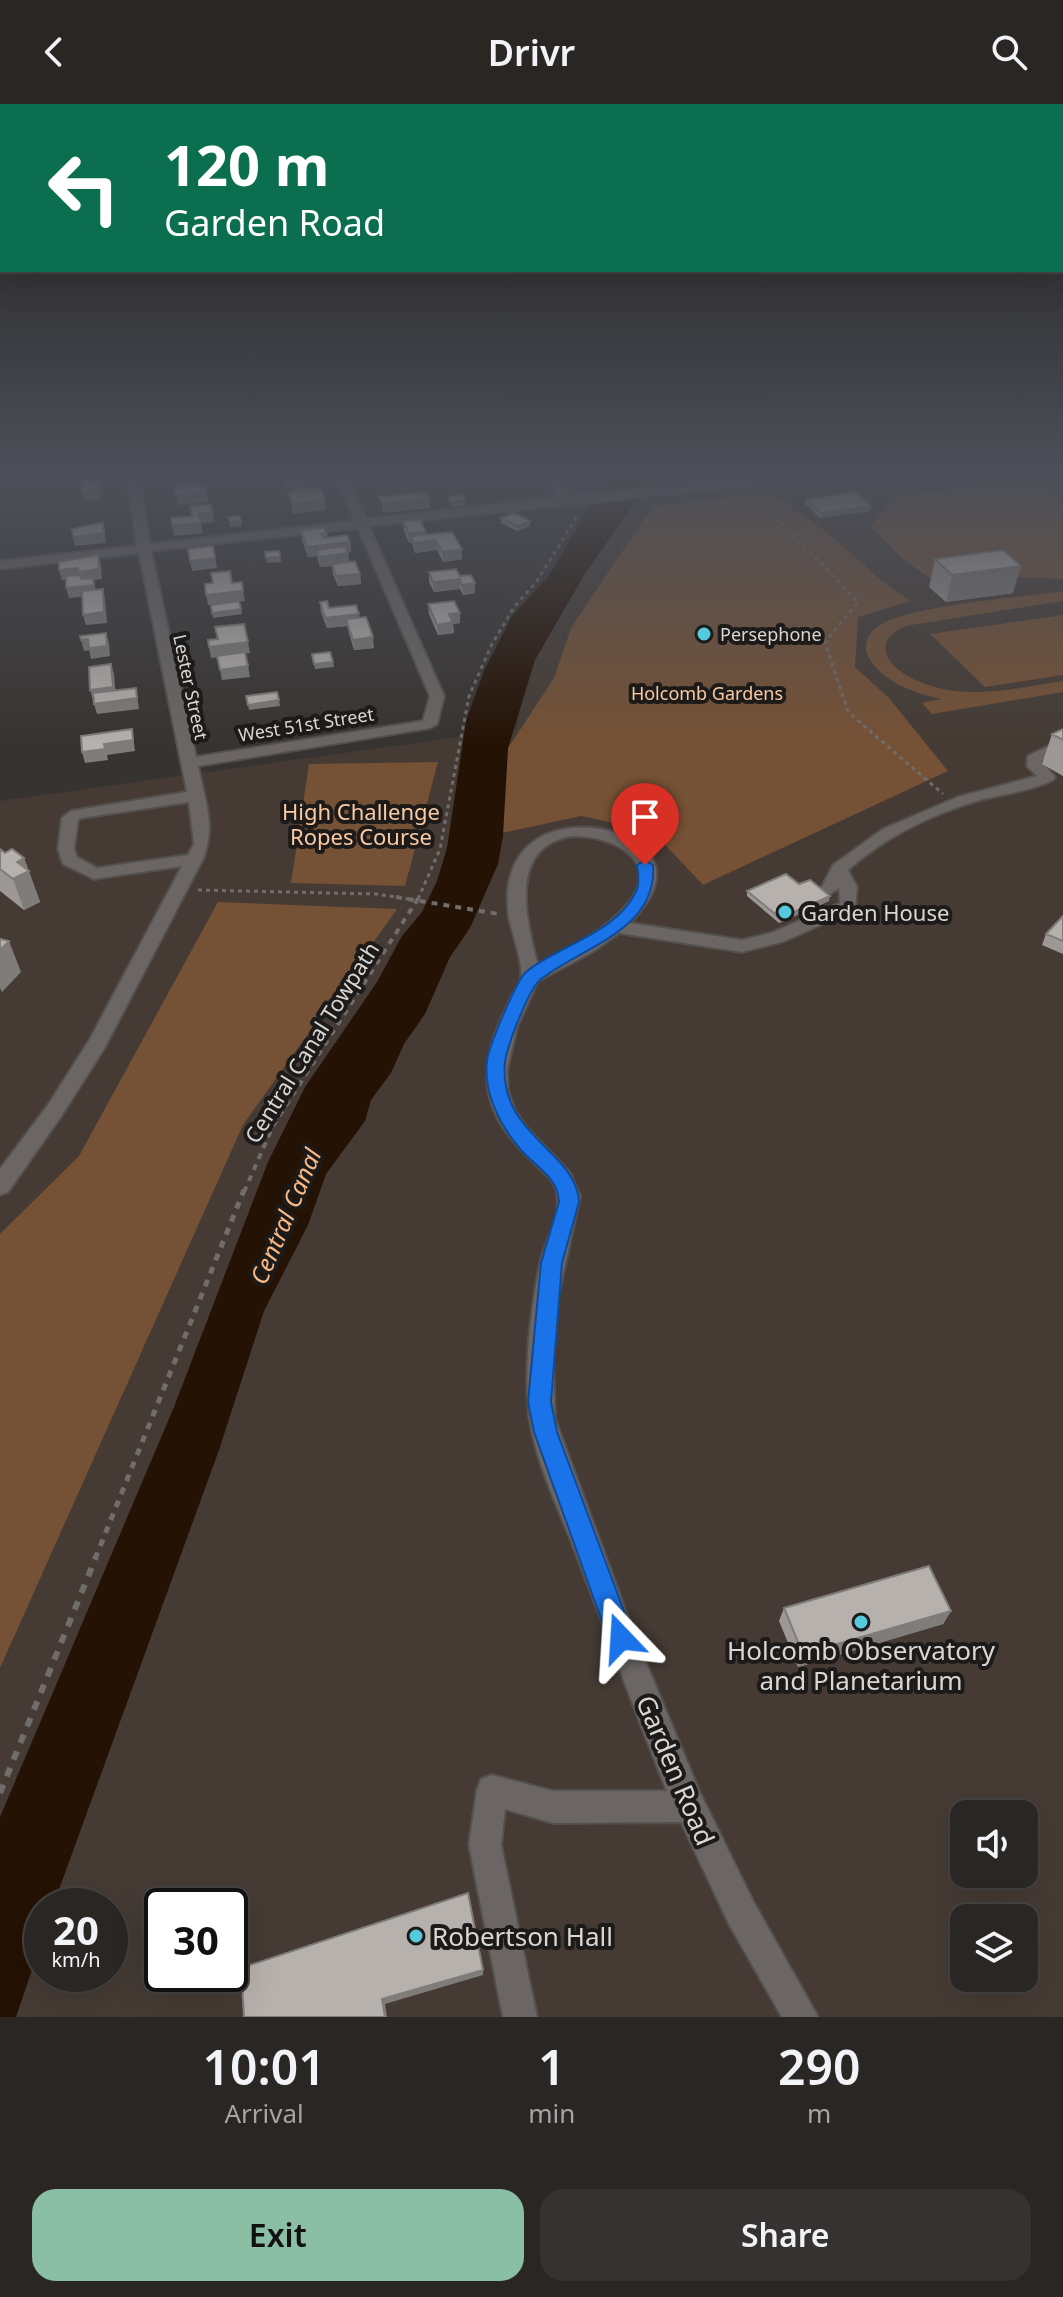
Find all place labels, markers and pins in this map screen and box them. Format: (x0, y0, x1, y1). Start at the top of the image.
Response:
place label: Persephone (720, 622, 822, 646)
marker: Persephone (695, 625, 713, 643)
pin (611, 783, 679, 865)
place label: Garden House (801, 897, 949, 927)
marker: Garden House (776, 903, 794, 921)
marker: Holcomb Observatory and Planetarium (852, 1613, 870, 1631)
place label: Holcomb Observatory and Planetarium (727, 1632, 996, 1698)
place label: Robertson Hall (432, 1918, 613, 1954)
marker: Robertson Hall (407, 1927, 425, 1945)

